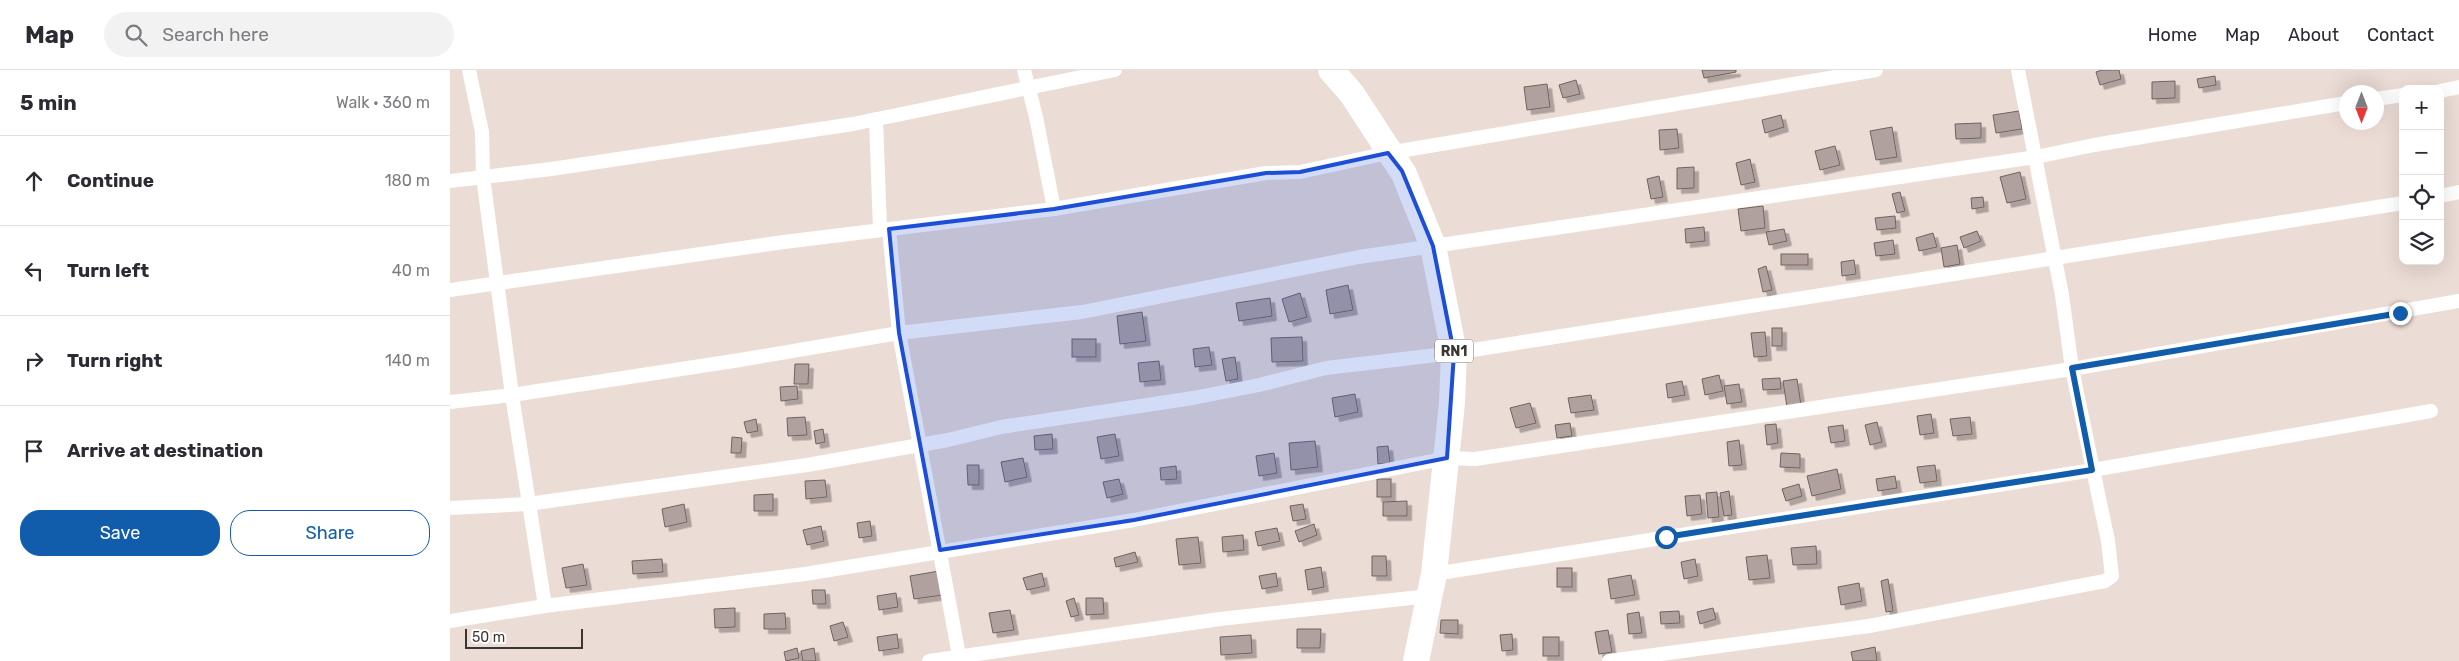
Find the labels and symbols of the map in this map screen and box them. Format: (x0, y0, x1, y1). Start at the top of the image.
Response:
north arrow (2339, 85, 2384, 130)
route end (2389, 302, 2412, 325)
road number: RN1 (1435, 340, 1473, 362)
route start (1655, 526, 1678, 549)
scale bar (465, 626, 582, 649)

